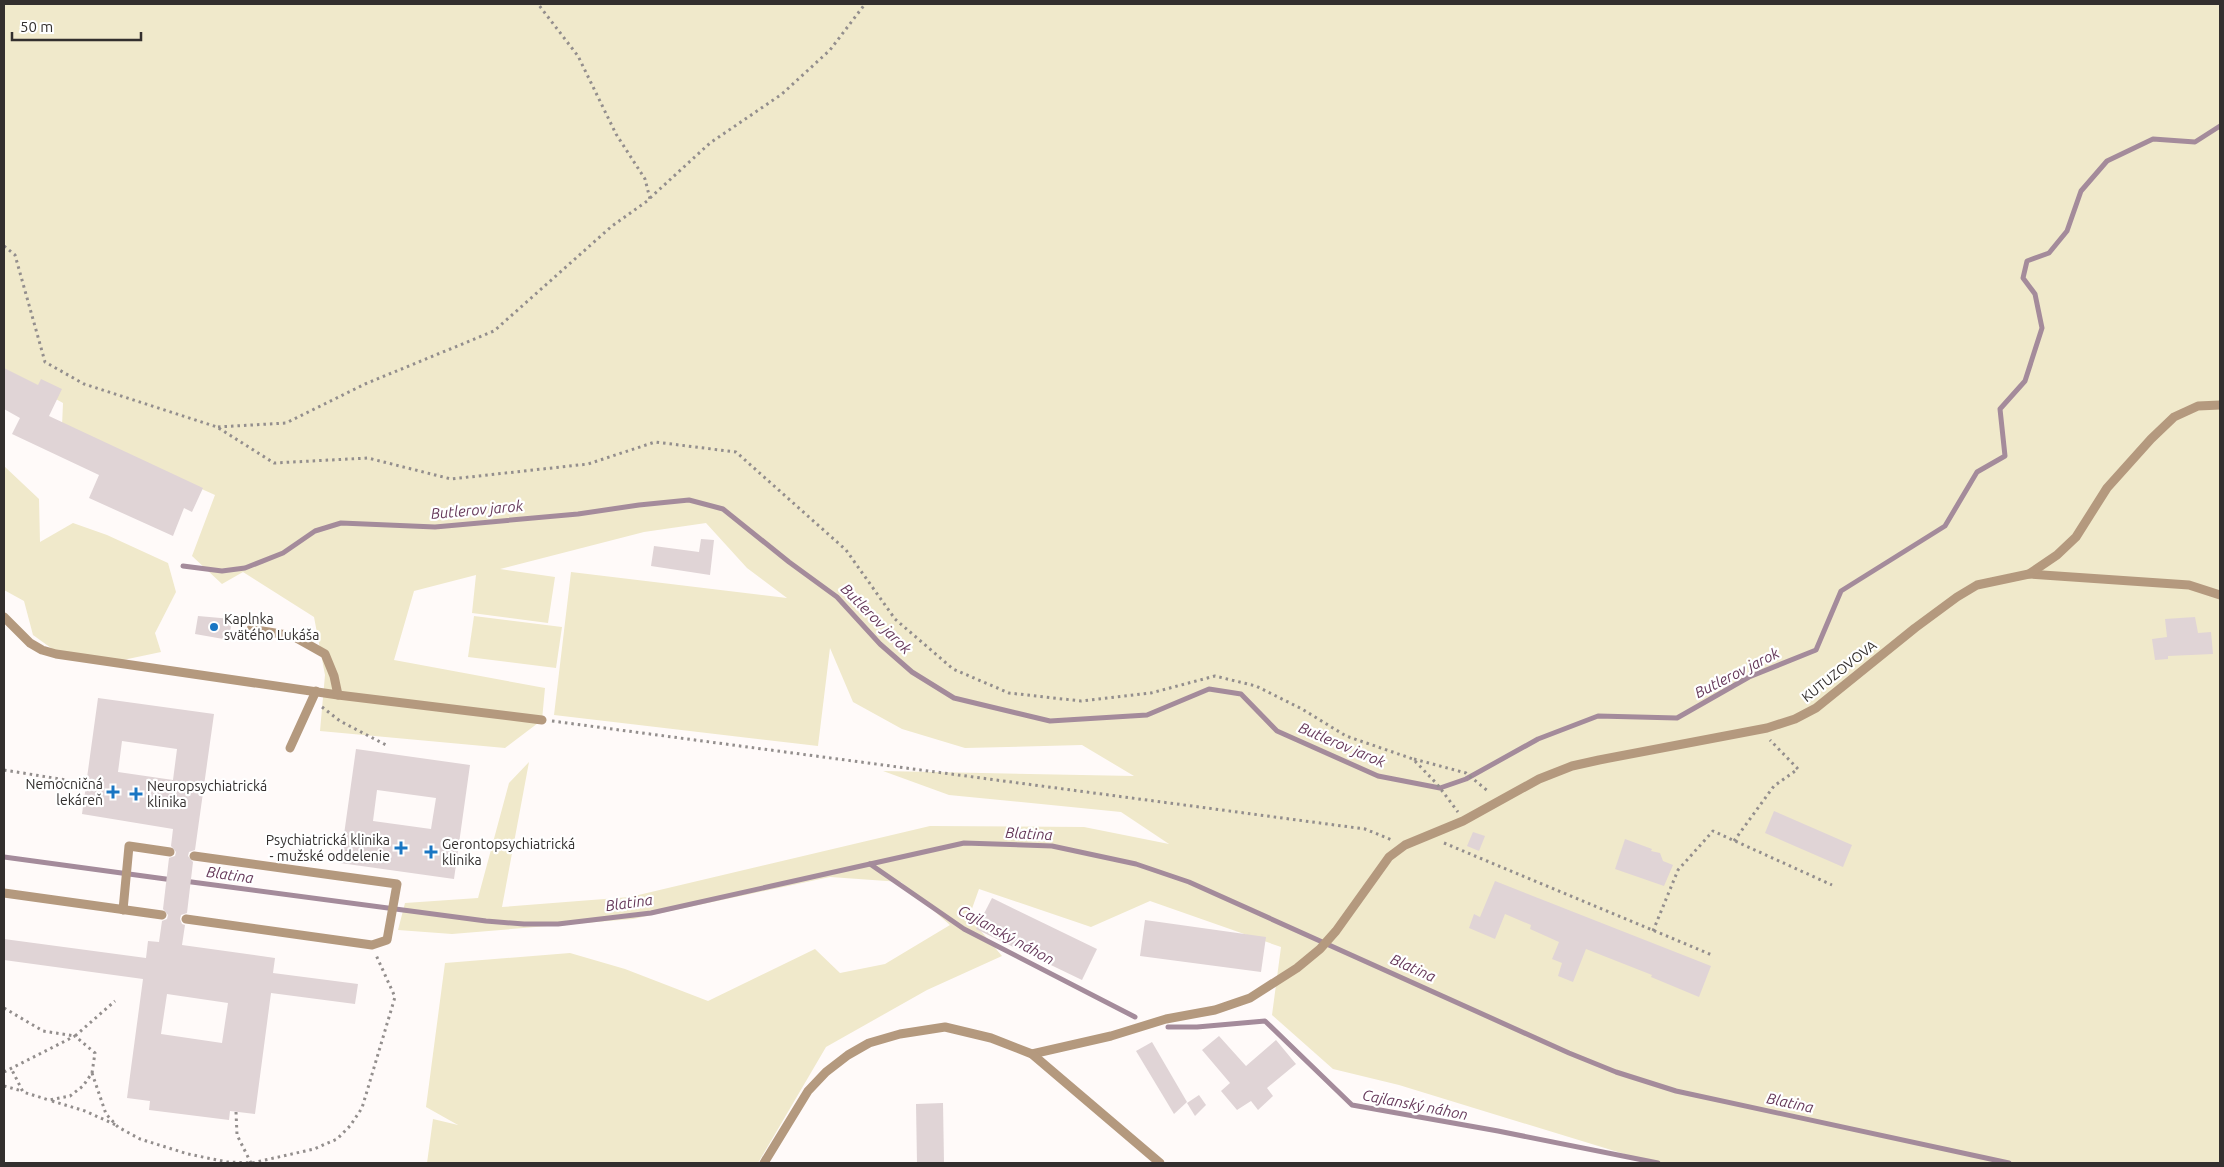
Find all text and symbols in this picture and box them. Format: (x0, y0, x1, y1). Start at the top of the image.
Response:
scale bar (12, 10, 141, 42)
text: 50 m (20, 18, 53, 35)
water label: Butlerov jarok (430, 497, 524, 522)
water label: Butlerov jarok (838, 580, 915, 658)
place label: Kaplnka svätého Lukáša (224, 611, 319, 643)
marker: Kaplnka svätého Lukáša (208, 621, 220, 633)
street label: KUTUZOVOVA (1798, 637, 1880, 705)
water label: Butlerov jarok (1692, 644, 1782, 701)
water label: Butlerov jarok (1296, 719, 1388, 771)
place label: Nemocničná lekáreň (25, 776, 103, 808)
place label: Neuropsychiatrická klinika (147, 778, 267, 810)
marker: Nemocničná lekáreň (107, 786, 119, 798)
marker: Neuropsychiatrická klinika (129, 787, 143, 801)
water label: Blatina (1005, 824, 1053, 843)
place label: Psychiatrická klinika - mužské oddelenie (266, 832, 390, 864)
place label: Gerontopsychiatrická klinika (442, 836, 575, 868)
marker: Psychiatrická klinika - mužské oddelenie (394, 841, 408, 855)
marker: Gerontopsychiatrická klinika (424, 845, 438, 859)
water label: Blatina (205, 863, 255, 886)
water label: Blatina (604, 891, 654, 914)
water label: Cajlanský náhon (955, 901, 1057, 968)
water label: Blatina (1388, 950, 1438, 985)
water label: Cajlanský náhon (1361, 1086, 1469, 1123)
water label: Blatina (1765, 1089, 1815, 1116)

